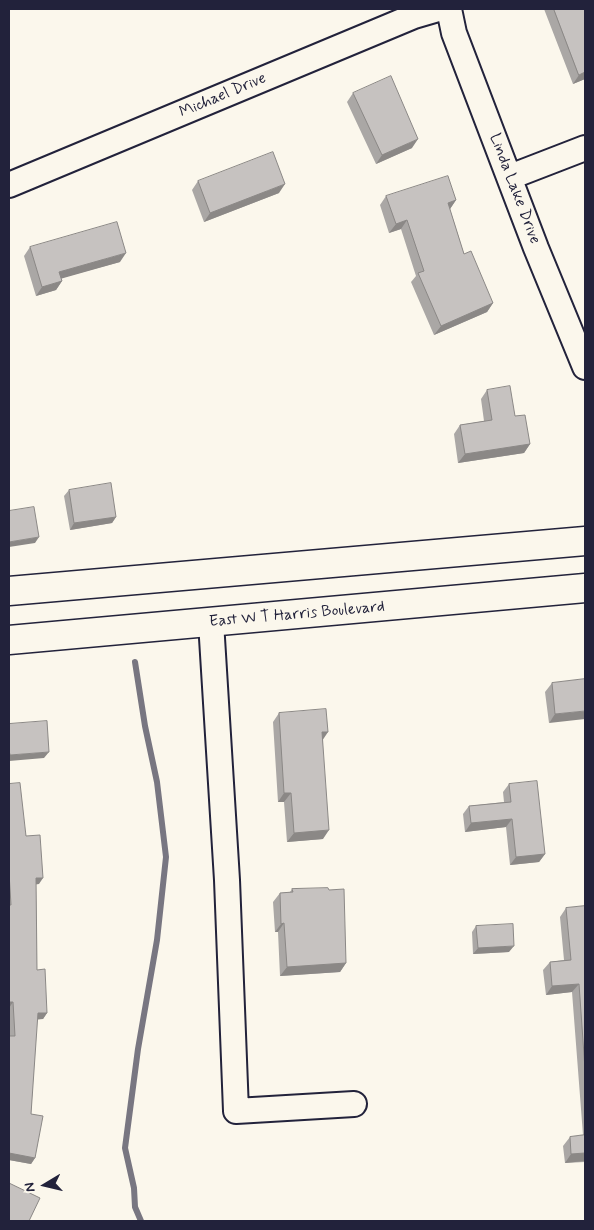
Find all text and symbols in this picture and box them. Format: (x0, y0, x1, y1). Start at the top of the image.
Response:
street label: Michael Drive (177, 69, 269, 123)
street label: Linda Lake Drive (484, 131, 544, 247)
street label: East W T Harris Boulevard (208, 598, 386, 632)
north arrow (20, 1160, 70, 1210)
text: N (21, 1181, 40, 1193)

